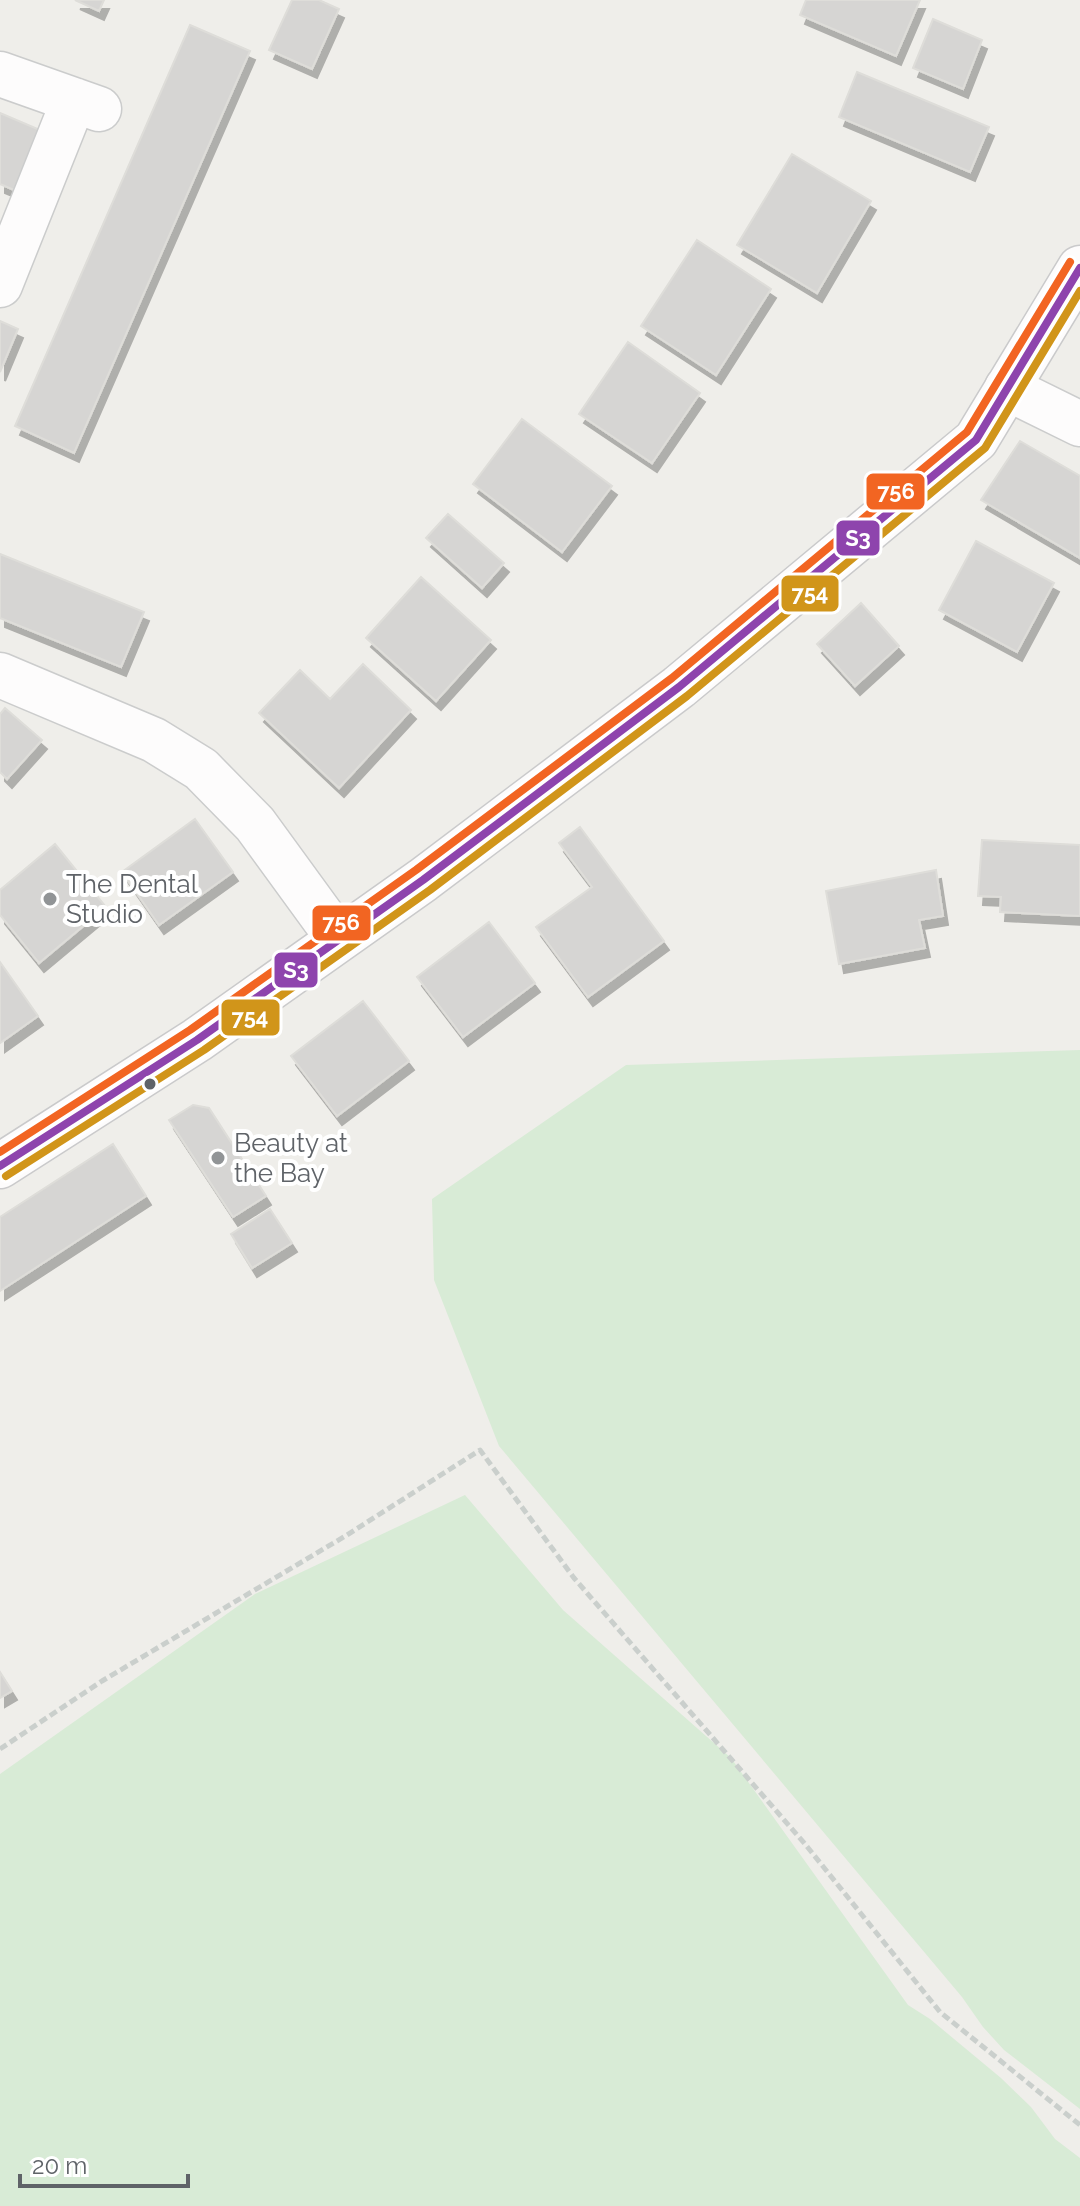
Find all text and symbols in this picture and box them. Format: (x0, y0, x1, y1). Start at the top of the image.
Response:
line badge: 756 (865, 472, 926, 511)
text: 756 (877, 478, 915, 504)
line badge: S3 (835, 519, 881, 557)
text: S3 (845, 525, 871, 551)
line badge: 754 (780, 574, 840, 613)
text: 754 (792, 580, 828, 606)
place label: The Dental Studio (66, 869, 199, 929)
marker: The Dental Studio (41, 890, 59, 908)
line badge: 756 (311, 904, 372, 942)
text: 756 (322, 909, 360, 935)
line badge: S3 (273, 951, 319, 989)
text: S3 (283, 957, 309, 983)
line badge: 754 (220, 998, 281, 1037)
text: 754 (232, 1004, 268, 1030)
unlabelled marker (142, 1076, 158, 1092)
place label: Beauty at the Bay (234, 1128, 348, 1188)
marker: Beauty at the Bay (209, 1149, 227, 1167)
scale bar (20, 2138, 188, 2188)
text: 20 m (32, 2151, 87, 2180)

